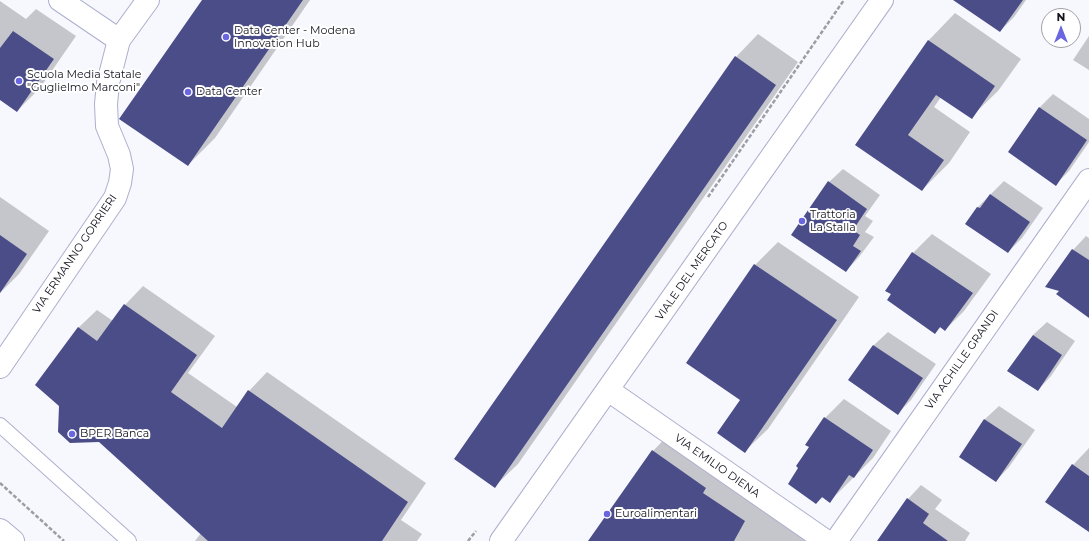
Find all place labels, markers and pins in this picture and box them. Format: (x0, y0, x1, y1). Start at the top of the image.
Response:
place label: Data Center - Modena Innovation Hub (234, 24, 356, 50)
marker: Data Center - Modena Innovation Hub (221, 32, 231, 42)
place label: Scuola Media Statale "Guglielmo Marconi" (27, 68, 141, 94)
marker: Scuola Media Statale "Guglielmo Marconi" (14, 76, 24, 86)
place label: Data Center (196, 85, 262, 99)
marker: Data Center (183, 87, 193, 97)
place label: Trattoria La Stalla (810, 208, 856, 234)
marker: Trattoria La Stalla (797, 216, 807, 226)
place label: BPER Banca (80, 427, 149, 441)
marker: BPER Banca (67, 429, 77, 439)
place label: Euroalimentari (615, 507, 697, 521)
marker: Euroalimentari (602, 509, 612, 519)

